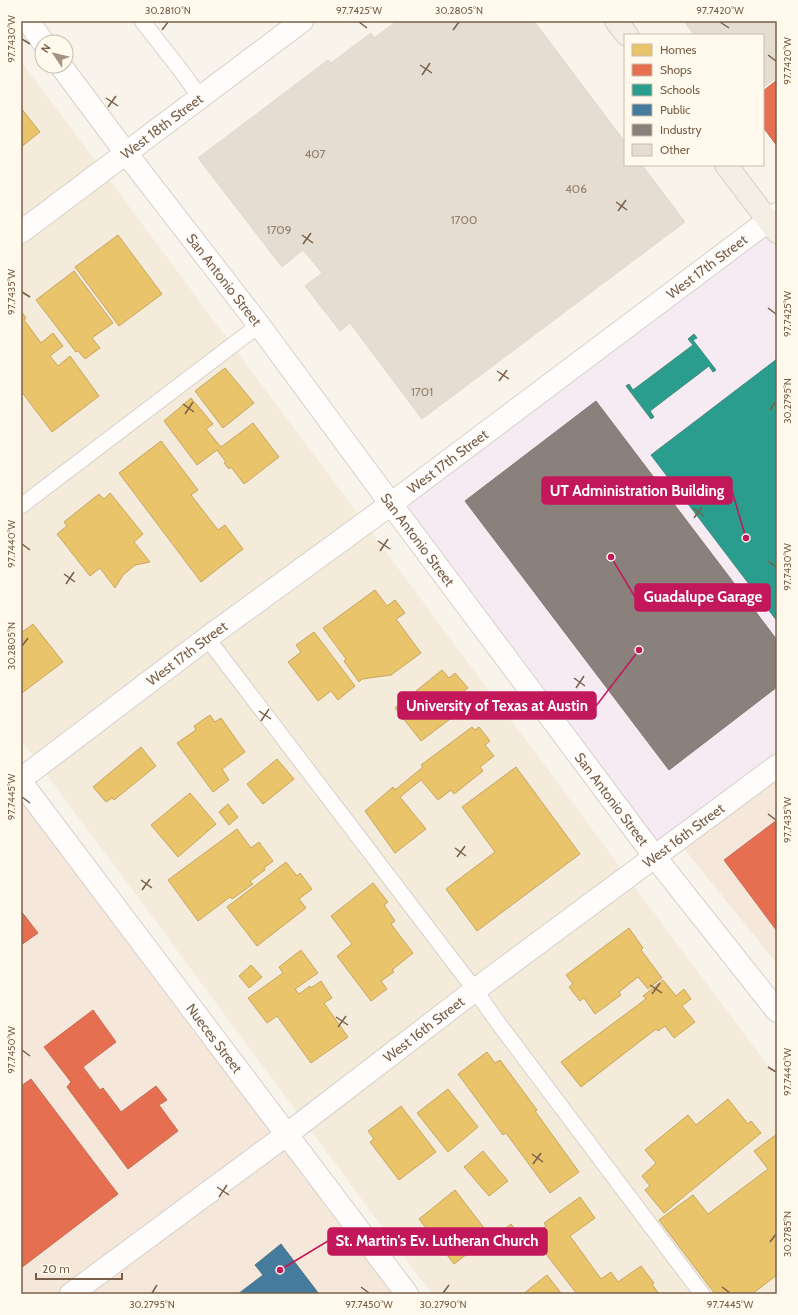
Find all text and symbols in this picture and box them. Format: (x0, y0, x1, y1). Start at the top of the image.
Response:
text: 30.2810°N (145, 4, 191, 17)
text: 97.7425°W (336, 4, 382, 17)
text: 30.2805°N (435, 4, 483, 17)
text: 97.7420°W (696, 4, 744, 17)
text: 97.7430°W (5, 15, 18, 63)
north arrow (34, 34, 74, 74)
legend (624, 34, 764, 166)
text: 97.7420°W (781, 37, 794, 85)
text: N (38, 41, 54, 55)
text: Homes (660, 42, 697, 57)
text: Shops (660, 62, 692, 77)
text: Schools (660, 82, 700, 97)
street label: West 18th Street (117, 90, 207, 163)
text: Public (660, 102, 691, 117)
text: Industry (660, 122, 701, 137)
text: Other (660, 142, 690, 157)
house number: 407 (304, 146, 326, 161)
house number: 406 (565, 181, 587, 196)
house number: 1700 (451, 212, 477, 227)
house number: 1709 (266, 222, 292, 237)
street label: San Antonio Street (183, 230, 266, 330)
street label: West 17th Street (663, 230, 751, 303)
text: 97.7435°W (5, 268, 18, 315)
text: 97.7425°W (781, 291, 794, 337)
text: 30.2795°N (781, 378, 794, 424)
house number: 1701 (411, 384, 433, 399)
street label: West 17th Street (404, 425, 492, 498)
callout: UT Administration Building (542, 477, 732, 504)
text: UT Administration Building (550, 482, 725, 500)
street label: San Antonio Street (377, 489, 459, 590)
text: 97.7440°W (5, 519, 18, 568)
text: 97.7430°W (781, 543, 794, 591)
callout: Guadalupe Garage (635, 584, 770, 611)
text: Guadalupe Garage (644, 588, 762, 606)
street label: West 17th Street (143, 617, 231, 690)
text: 30.2805°N (5, 622, 18, 670)
callout: University of Texas at Austin (398, 692, 596, 719)
text: University of Texas at Austin (406, 697, 588, 715)
street label: San Antonio Street (571, 749, 653, 850)
text: 97.7445°W (5, 773, 18, 820)
text: 97.7435°W (781, 796, 794, 843)
street label: West 16th Street (639, 799, 728, 872)
street label: West 16th Street (380, 992, 468, 1066)
street label: Nueces Street (182, 1000, 246, 1077)
text: 97.7450°W (5, 1026, 18, 1074)
text: 97.7440°W (781, 1047, 794, 1096)
text: 30.2785°N (781, 1211, 794, 1257)
callout: St. Martin's Ev. Lutheran Church (328, 1228, 547, 1255)
text: St. Martin's Ev. Lutheran Church (336, 1232, 538, 1250)
scale bar (36, 1255, 122, 1281)
text: 20 m (42, 1261, 70, 1276)
text: 30.2795°N (129, 1298, 175, 1311)
text: 97.7450°W (345, 1298, 393, 1311)
text: 30.2790°N (419, 1298, 467, 1311)
text: 97.7445°W (707, 1298, 754, 1311)

